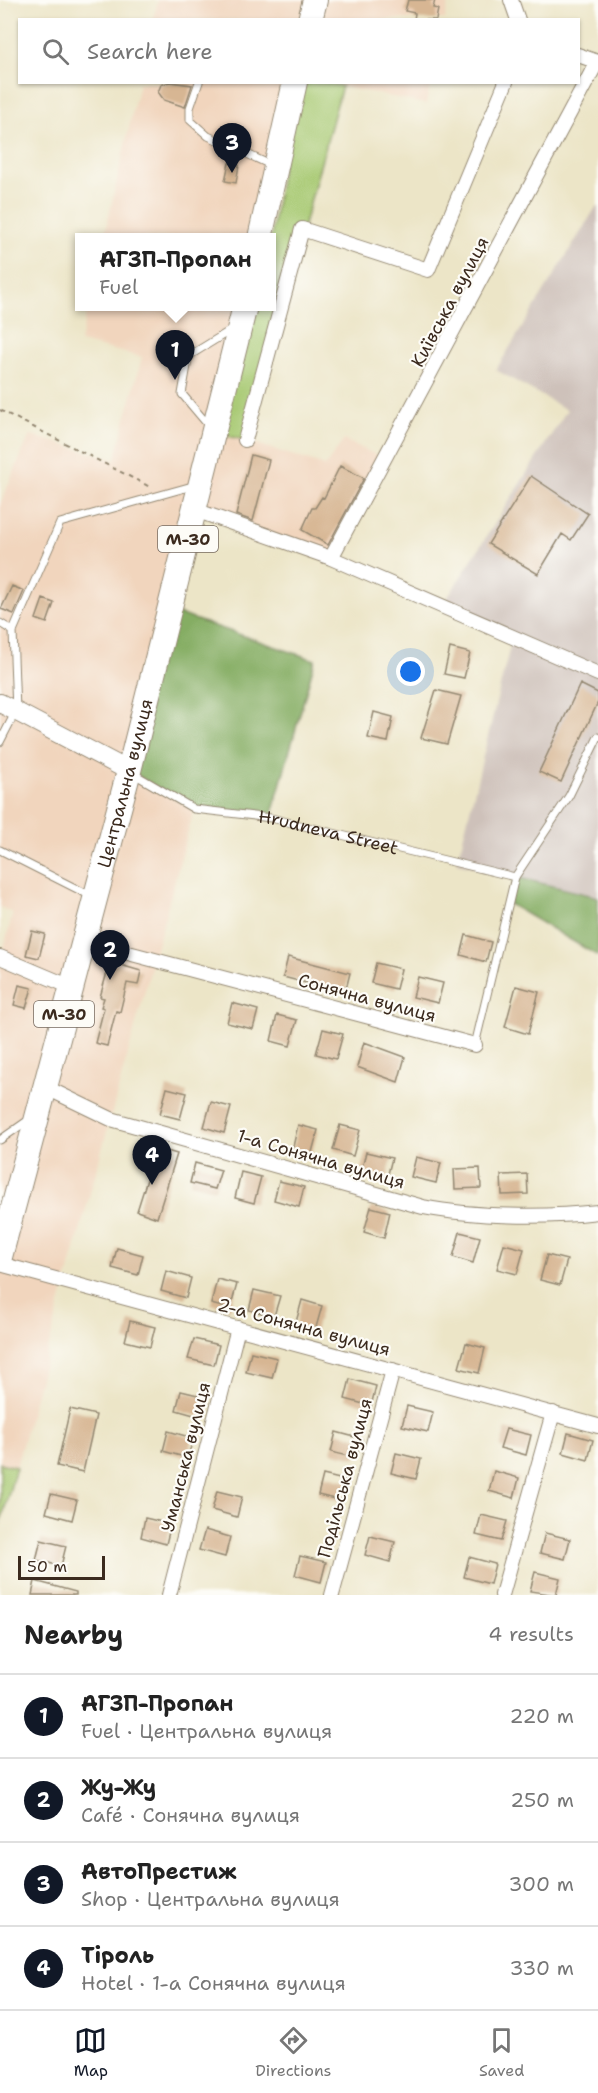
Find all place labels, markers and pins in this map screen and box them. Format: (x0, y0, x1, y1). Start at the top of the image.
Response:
pin: 3 (212, 124, 252, 173)
pin: 1 (156, 330, 195, 380)
pin: 2 (90, 930, 130, 980)
pin: 4 (132, 1136, 172, 1185)

